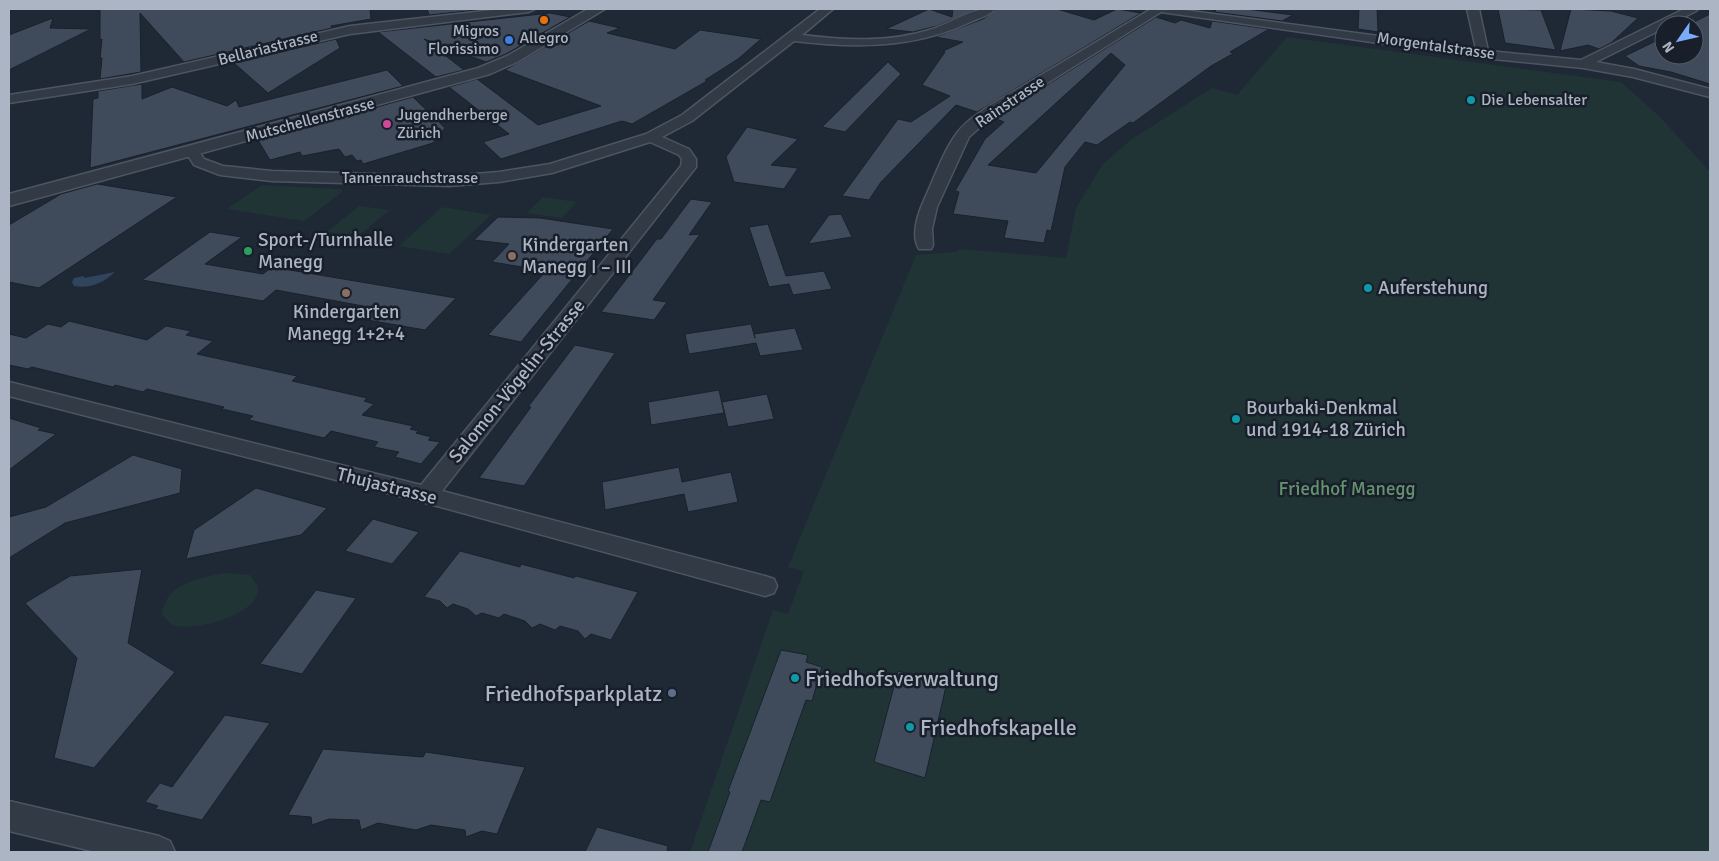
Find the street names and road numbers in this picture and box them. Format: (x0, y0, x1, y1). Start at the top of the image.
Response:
street label: Bellariastrasse (216, 26, 320, 70)
street label: Morgentalstrasse (1376, 28, 1496, 64)
street label: Rainstrasse (972, 72, 1048, 132)
street label: Mutschellenstrasse (243, 93, 377, 147)
street label: Tannenrauchstrasse (342, 168, 478, 188)
street label: Salomon-Vögelin-Strasse (444, 294, 590, 468)
street label: Thujastrasse (334, 462, 440, 510)

